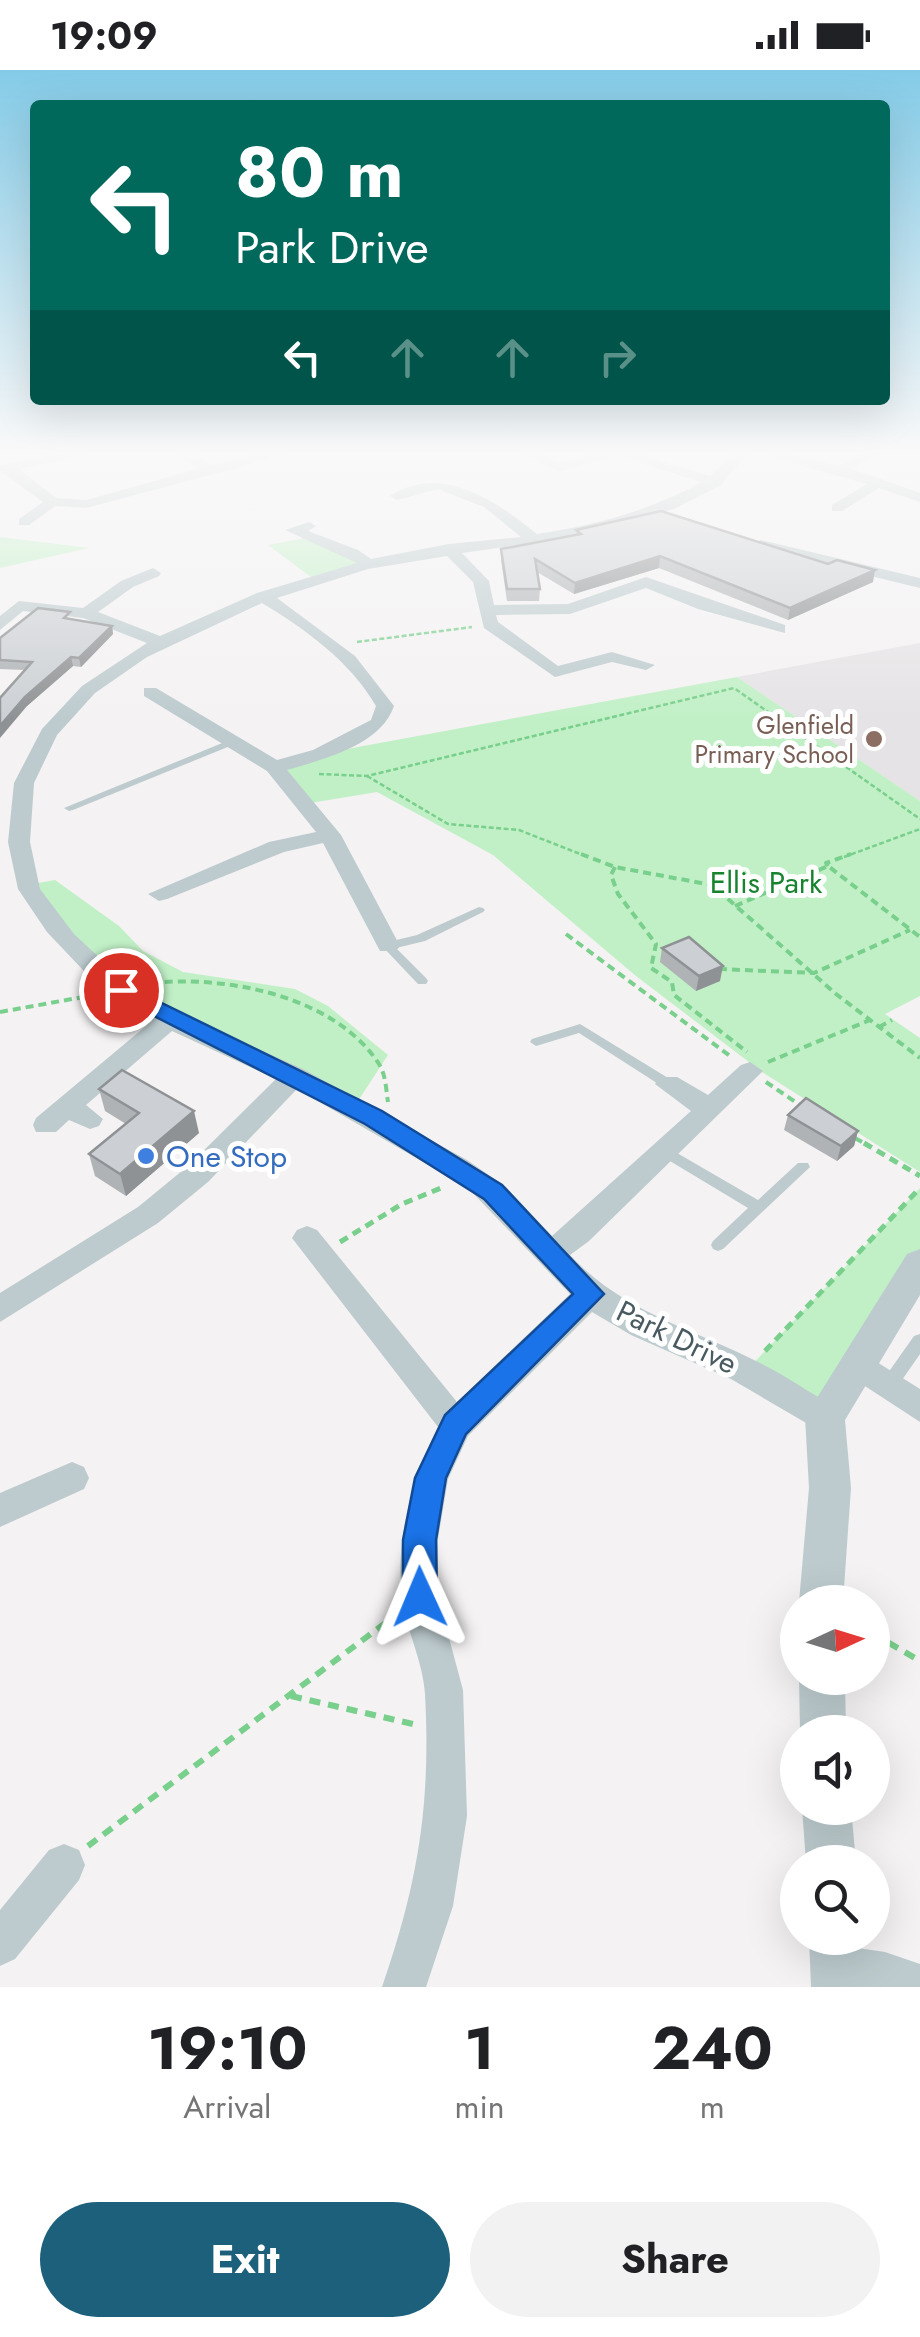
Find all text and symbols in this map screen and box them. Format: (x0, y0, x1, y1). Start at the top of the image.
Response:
text: 19:09 (50, 8, 158, 63)
text: 80 m (235, 122, 404, 223)
icon: left (70, 140, 200, 270)
text: Park Drive (235, 215, 429, 280)
icon: left (275, 330, 330, 385)
icon: ahead (380, 330, 435, 385)
icon: ahead (485, 330, 540, 385)
icon: right (590, 330, 645, 385)
place label: Glenfield Primary School (695, 707, 854, 772)
marker: Glenfield Primary School (863, 728, 885, 750)
park label: Ellis Park (710, 861, 823, 904)
pin (79, 948, 164, 1033)
icon: arrive (94, 963, 149, 1018)
place label: One Stop (166, 1135, 287, 1178)
marker: One Stop (135, 1145, 157, 1167)
street label: Park Drive (610, 1289, 744, 1385)
position arrow (368, 1545, 472, 1649)
north arrow (780, 1585, 890, 1695)
map controls (780, 1585, 890, 1955)
button: sound (780, 1715, 890, 1825)
button: search (780, 1845, 890, 1955)
text: 19:10 (147, 2005, 307, 2092)
text: 1 (464, 2005, 495, 2092)
text: 240 (652, 2005, 773, 2092)
text: Arrival (183, 2084, 271, 2130)
text: min (455, 2084, 505, 2130)
text: m (700, 2084, 725, 2130)
button: Exit (40, 2202, 450, 2317)
button: Share (470, 2202, 880, 2317)

